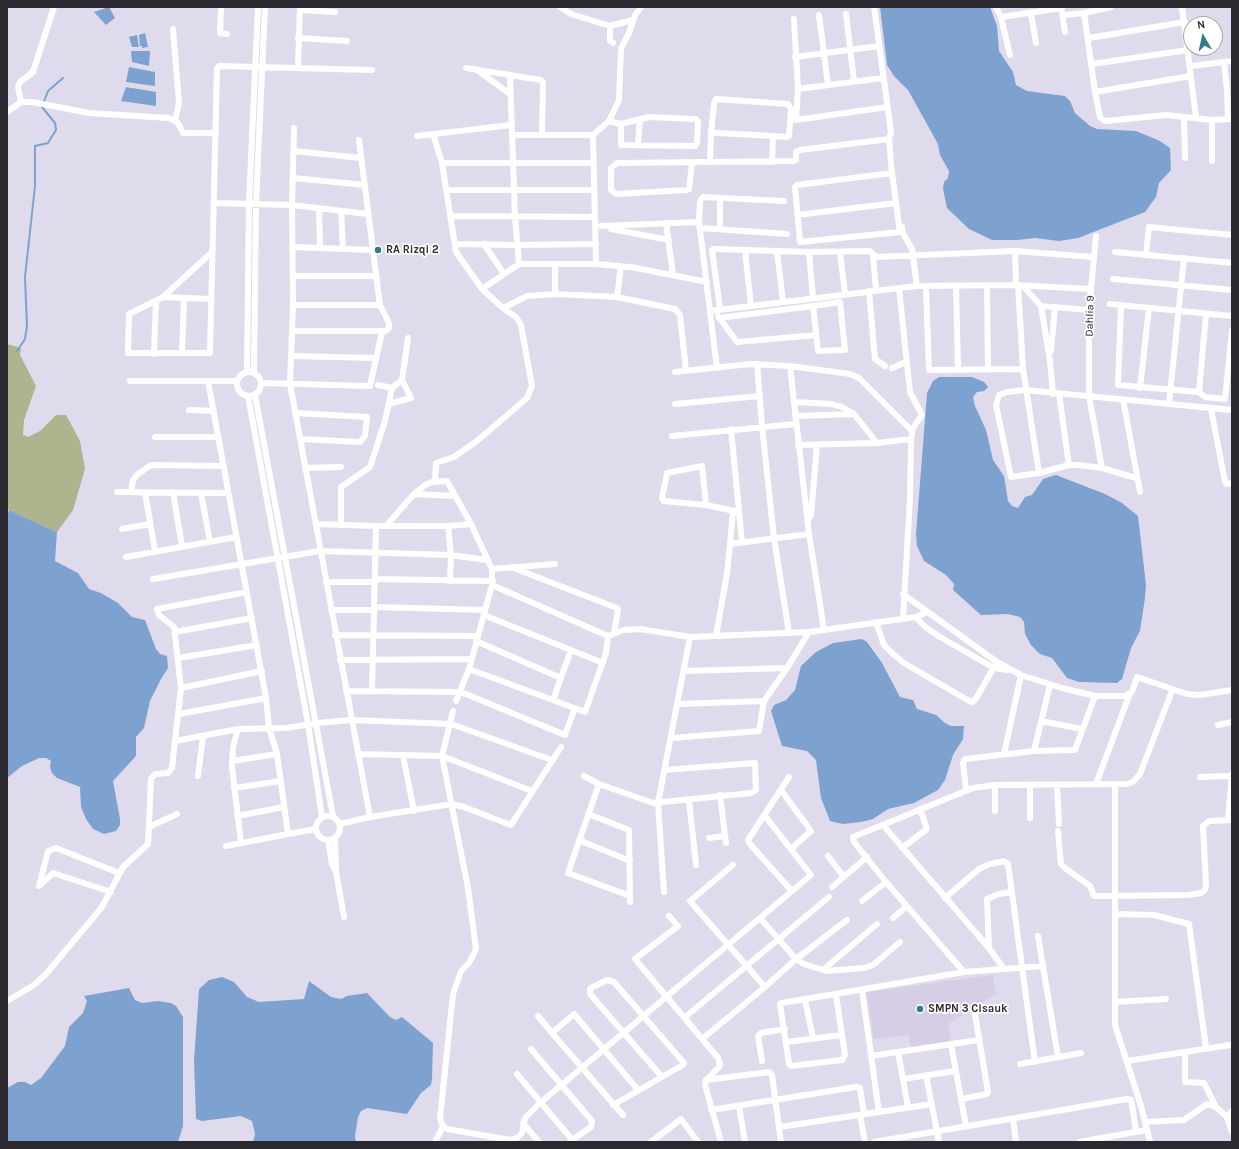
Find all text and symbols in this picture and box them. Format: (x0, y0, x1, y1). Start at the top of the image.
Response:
north arrow (1183, 16, 1223, 56)
text: N (1196, 18, 1206, 32)
place label: RA Rizqi 2 (386, 243, 439, 257)
marker: RA Rizqi 2 (373, 245, 383, 255)
street label: Dahlia 9 (1083, 295, 1097, 337)
place label: SMPN 3 Cisauk (928, 1002, 1008, 1016)
marker: SMPN 3 Cisauk (915, 1004, 925, 1014)

